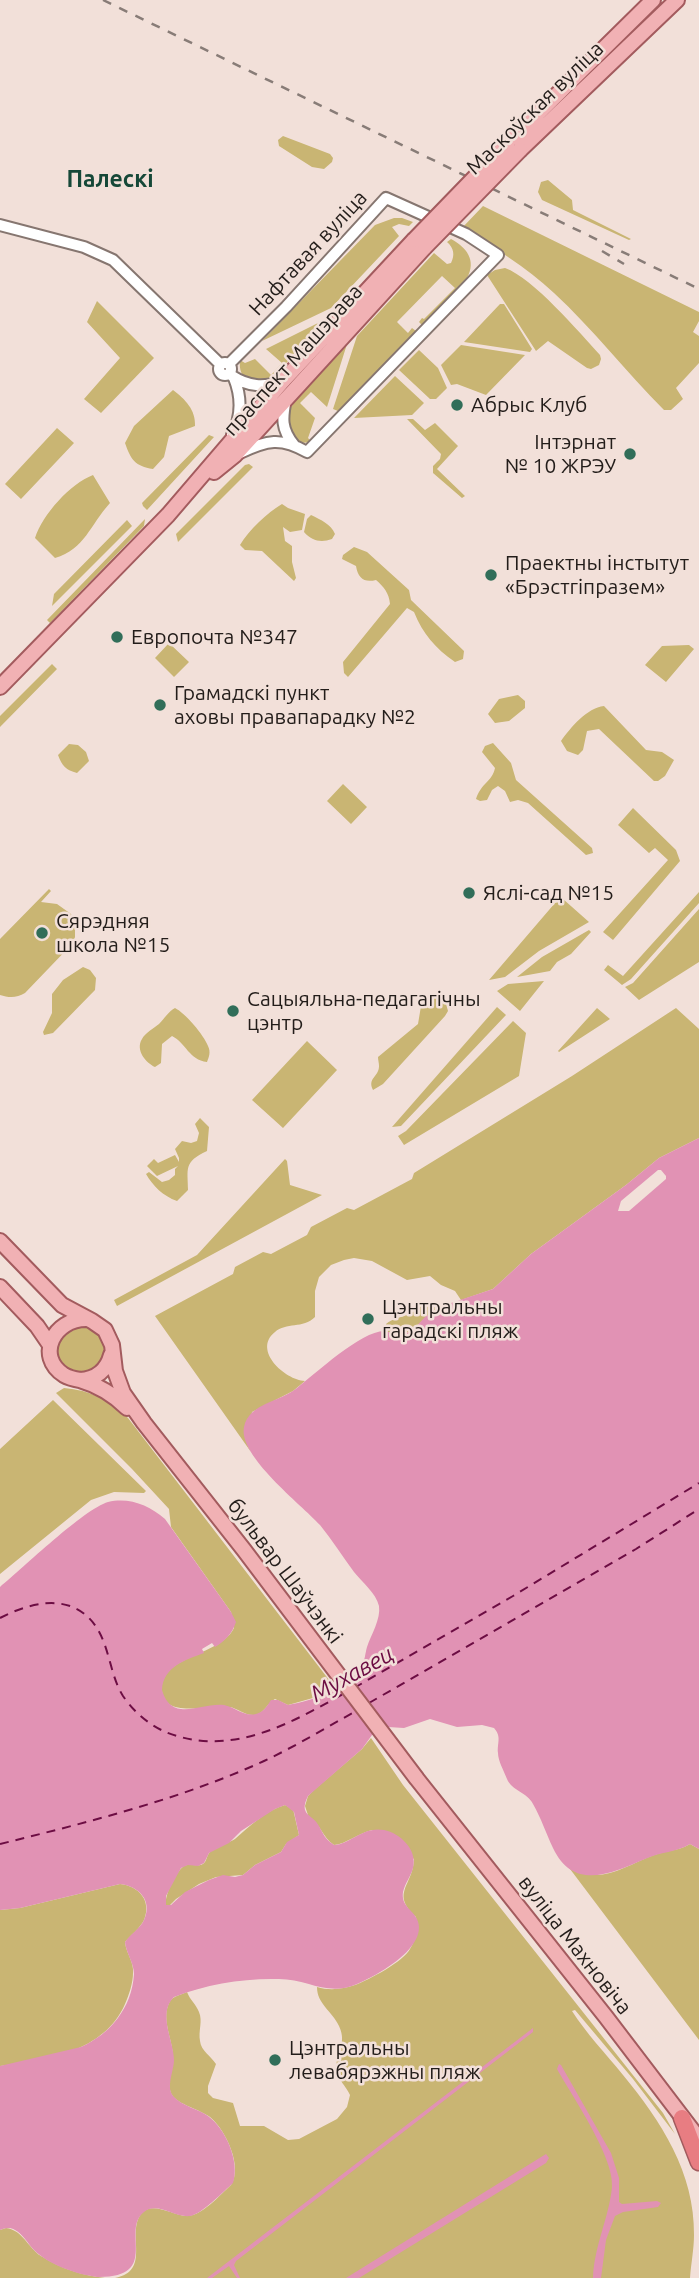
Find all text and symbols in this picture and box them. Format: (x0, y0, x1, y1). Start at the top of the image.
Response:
street label: Маскоўская вуліца (461, 36, 609, 180)
district label: Палескі (66, 165, 154, 193)
street label: Нафтавая вуліца (244, 185, 372, 321)
street label: праспект Машэрава (218, 279, 368, 441)
place label: Абрыс Клуб (471, 392, 587, 418)
marker: Абрыс Клуб (449, 397, 465, 413)
place label: Інтэрнат № 10 ЖРЭУ (505, 429, 616, 479)
marker: Інтэрнат № 10 ЖРЭУ (622, 446, 638, 462)
place label: Праектны інстытут «Брэстгіпразем» (505, 550, 689, 600)
marker: Праектны інстытут «Брэстгіпразем» (483, 567, 499, 583)
place label: Европочта №347 (131, 624, 298, 650)
marker: Европочта №347 (109, 629, 125, 645)
place label: Грамадскі пункт аховы правапарадку №2 (174, 680, 416, 730)
marker: Грамадскі пункт аховы правапарадку №2 (152, 697, 168, 713)
place label: Яслі-сад №15 (483, 880, 614, 906)
marker: Яслі-сад №15 (461, 885, 477, 901)
place label: Сярэдняя школа №15 (56, 908, 170, 958)
marker: Сярэдняя школа №15 (34, 925, 50, 941)
place label: Сацыяльна-педагагічны цэнтр (247, 986, 481, 1036)
marker: Сацыяльна-педагагічны цэнтр (225, 1003, 241, 1019)
place label: Цэнтральны гарадскі пляж (382, 1294, 518, 1344)
marker: Цэнтральны гарадскі пляж (360, 1311, 376, 1327)
street label: бульвар Шаўчэнкі (222, 1493, 348, 1649)
water label: Мухавец (306, 1640, 398, 1708)
street label: вуліца Махновіча (513, 1871, 637, 2019)
place label: Цэнтральны левабярэжны пляж (289, 2035, 480, 2085)
marker: Цэнтральны левабярэжны пляж (267, 2052, 283, 2068)

